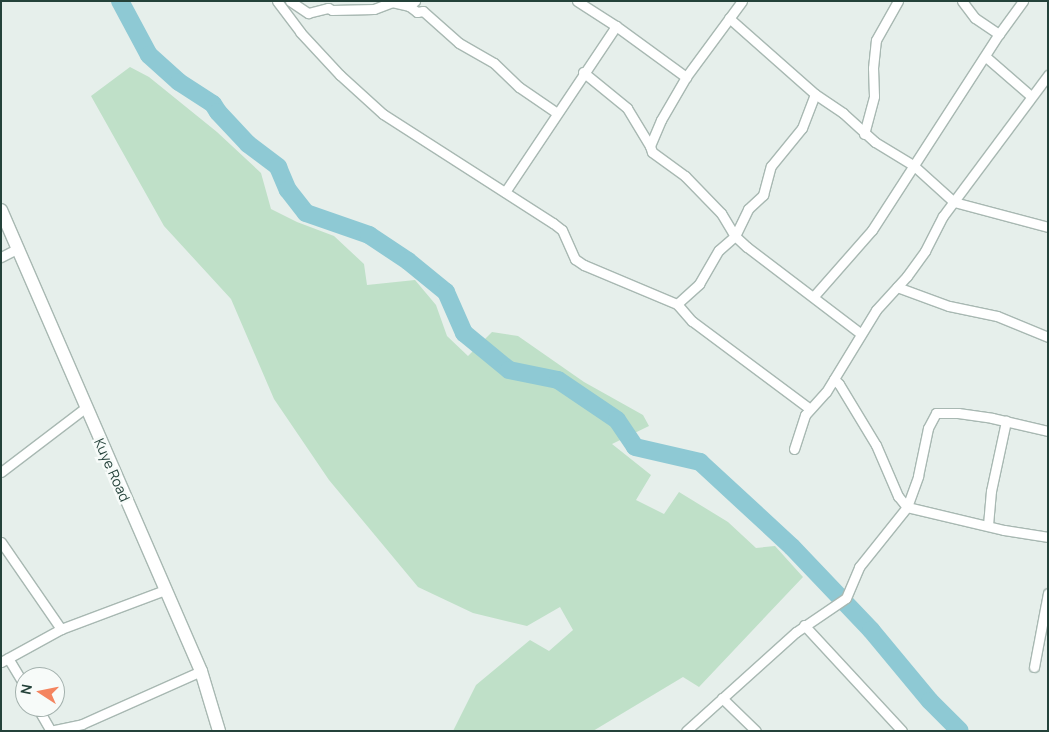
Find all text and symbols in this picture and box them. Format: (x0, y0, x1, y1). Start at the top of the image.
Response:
street label: Kuye Road (91, 436, 133, 504)
north arrow (15, 667, 65, 717)
text: N (15, 682, 36, 696)

